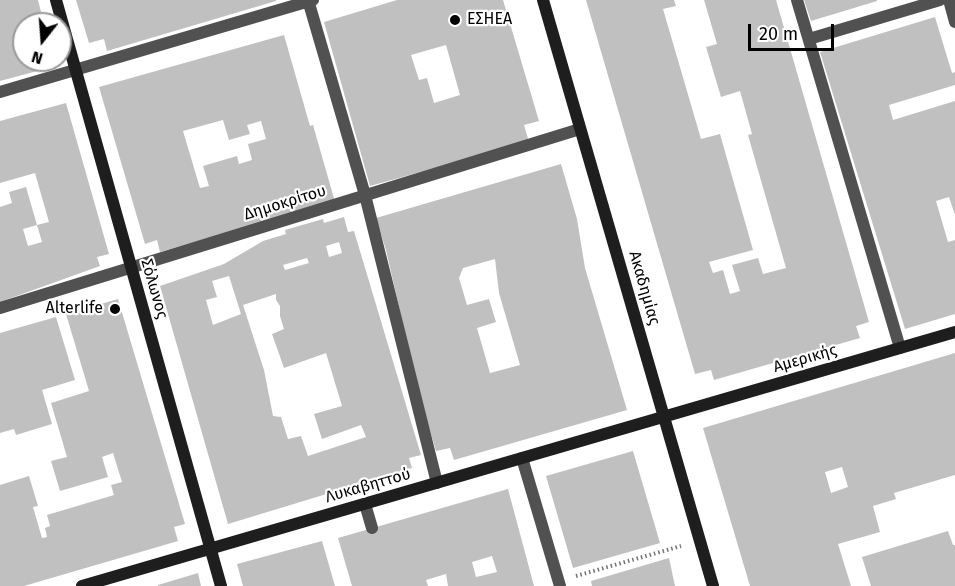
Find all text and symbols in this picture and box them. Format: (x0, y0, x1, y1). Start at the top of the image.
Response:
place label: ΕΣΗΕΑ (467, 10, 512, 30)
north arrow (12, 12, 72, 72)
scale bar (751, 12, 836, 50)
marker: ΕΣΗΕΑ (448, 13, 462, 27)
text: 20 m (759, 23, 798, 45)
text: N (29, 47, 45, 68)
street label: Δημοκρίτου (242, 181, 328, 225)
street label: Ακαδημίας (624, 249, 664, 327)
street label: Σόλωνος (136, 257, 172, 321)
place label: Alterlife (46, 299, 103, 319)
marker: Alterlife (108, 302, 122, 316)
street label: Αμερικής (771, 341, 839, 377)
street label: Λυκαβηττού (323, 465, 413, 507)

